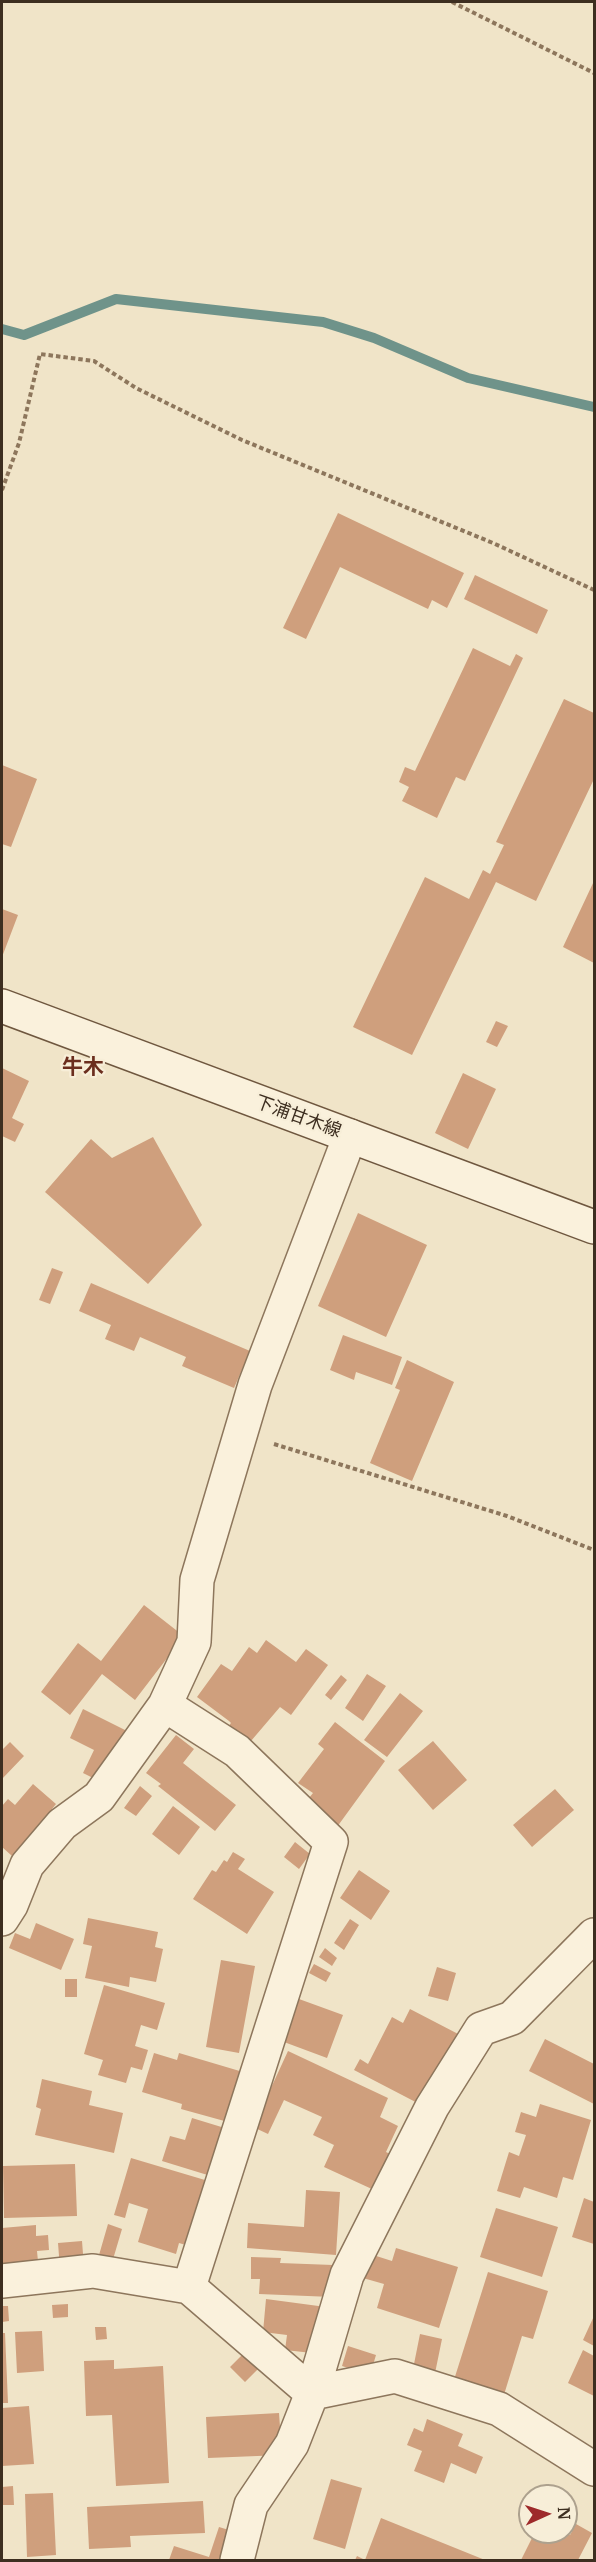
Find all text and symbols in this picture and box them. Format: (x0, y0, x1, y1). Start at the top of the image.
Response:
district label: 牛木 (62, 1055, 104, 1081)
street label: 下浦甘木線 (252, 1091, 344, 1143)
north arrow (518, 2484, 578, 2544)
text: N (554, 2506, 574, 2520)

